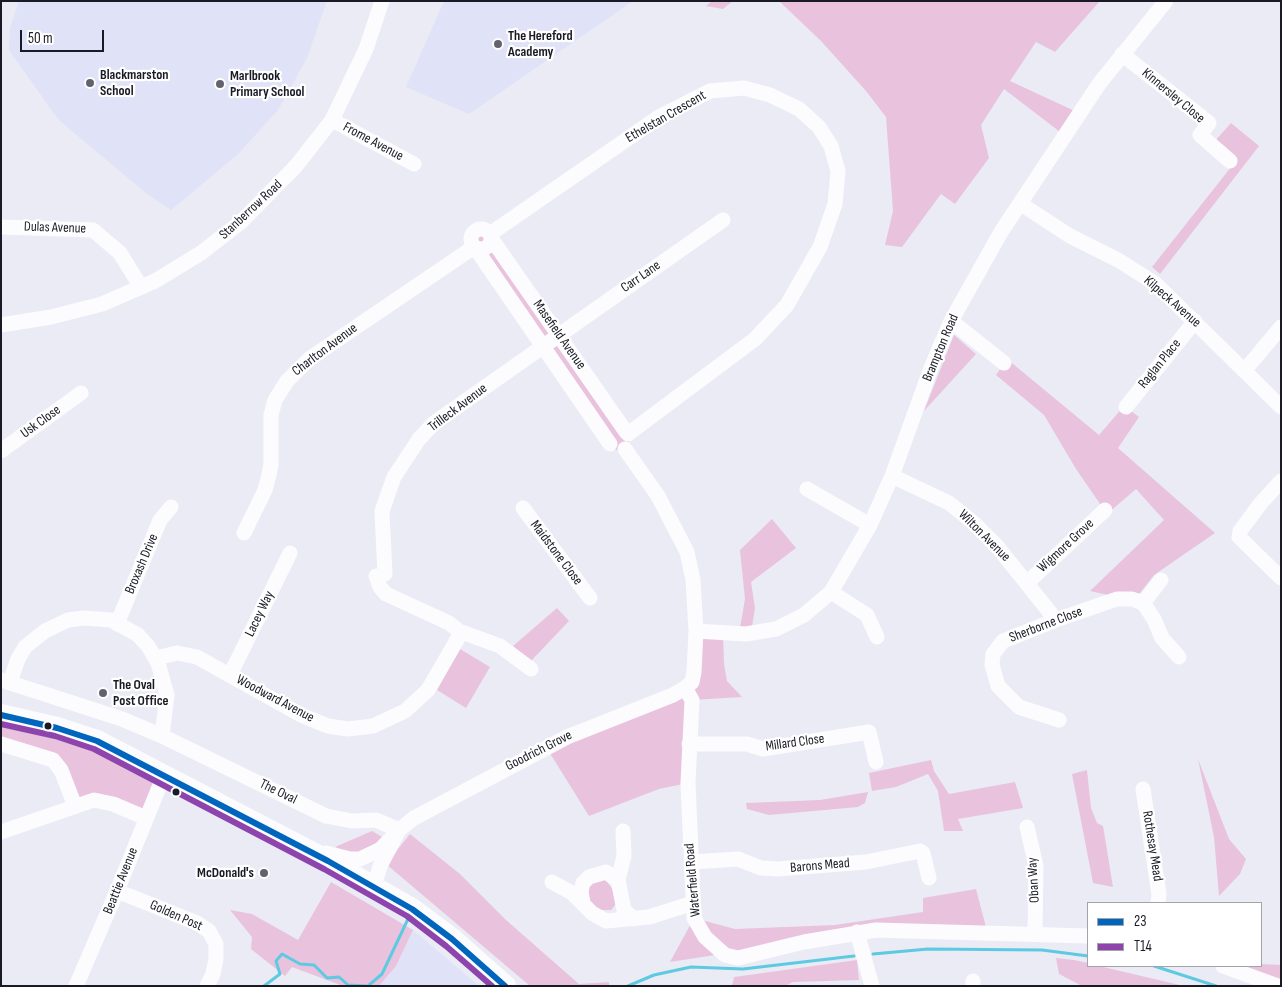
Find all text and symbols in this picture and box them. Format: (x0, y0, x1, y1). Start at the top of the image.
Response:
scale bar (22, 20, 106, 52)
place label: The Hereford Academy (508, 28, 573, 60)
text: 50 m (28, 29, 53, 48)
marker: The Hereford Academy (492, 38, 504, 50)
street label: Kinnersley Close (1138, 65, 1208, 127)
place label: Blackmarston School (100, 67, 169, 100)
place label: Marlbrook Primary School (230, 68, 304, 100)
marker: Blackmarston School (84, 77, 96, 89)
marker: Marlbrook Primary School (214, 78, 226, 90)
street label: Ethelstan Crescent (623, 87, 709, 147)
street label: Frome Avenue (340, 119, 406, 165)
street label: Stanberrow Road (216, 177, 286, 243)
street label: Dulas Avenue (24, 219, 86, 237)
street label: Carr Lane (618, 257, 664, 297)
street label: Kilpeck Avenue (1140, 273, 1204, 331)
street label: Masefield Avenue (529, 297, 589, 373)
street label: Brampton Road (919, 312, 963, 384)
street label: Charlton Avenue (289, 320, 361, 380)
street label: Raglan Place (1135, 336, 1185, 392)
street label: Trilleck Avenue (425, 380, 491, 436)
street label: Usk Close (18, 402, 64, 442)
street label: Wilton Avenue (954, 506, 1014, 566)
street label: Wigmore Grove (1034, 516, 1098, 576)
street label: Maidstone Close (526, 517, 586, 589)
street label: Broxash Drive (122, 531, 162, 597)
street label: Lacey Way (242, 588, 278, 640)
street label: Sherborne Close (1007, 603, 1085, 647)
street label: Woodward Avenue (233, 672, 317, 726)
place label: The Oval Post Office (113, 677, 169, 710)
marker: The Oval Post Office (97, 687, 109, 699)
unlabelled marker (43, 721, 53, 731)
street label: Goodrich Grove (503, 727, 575, 775)
street label: Millard Close (765, 731, 825, 755)
street label: The Oval (257, 776, 299, 808)
unlabelled marker (171, 787, 181, 797)
street label: Rothesay Mead (1138, 810, 1166, 882)
street label: Waterfield Road (681, 842, 705, 918)
street label: Beattie Avenue (100, 845, 142, 917)
street label: Barons Mead (790, 855, 850, 877)
street label: Oban Way (1024, 857, 1044, 903)
place label: McDonald's (197, 865, 254, 881)
marker: McDonald's (258, 867, 270, 879)
street label: Golden Post (147, 897, 205, 935)
legend (1087, 902, 1262, 967)
text: 23 (1134, 912, 1147, 931)
text: T14 (1134, 937, 1152, 956)

